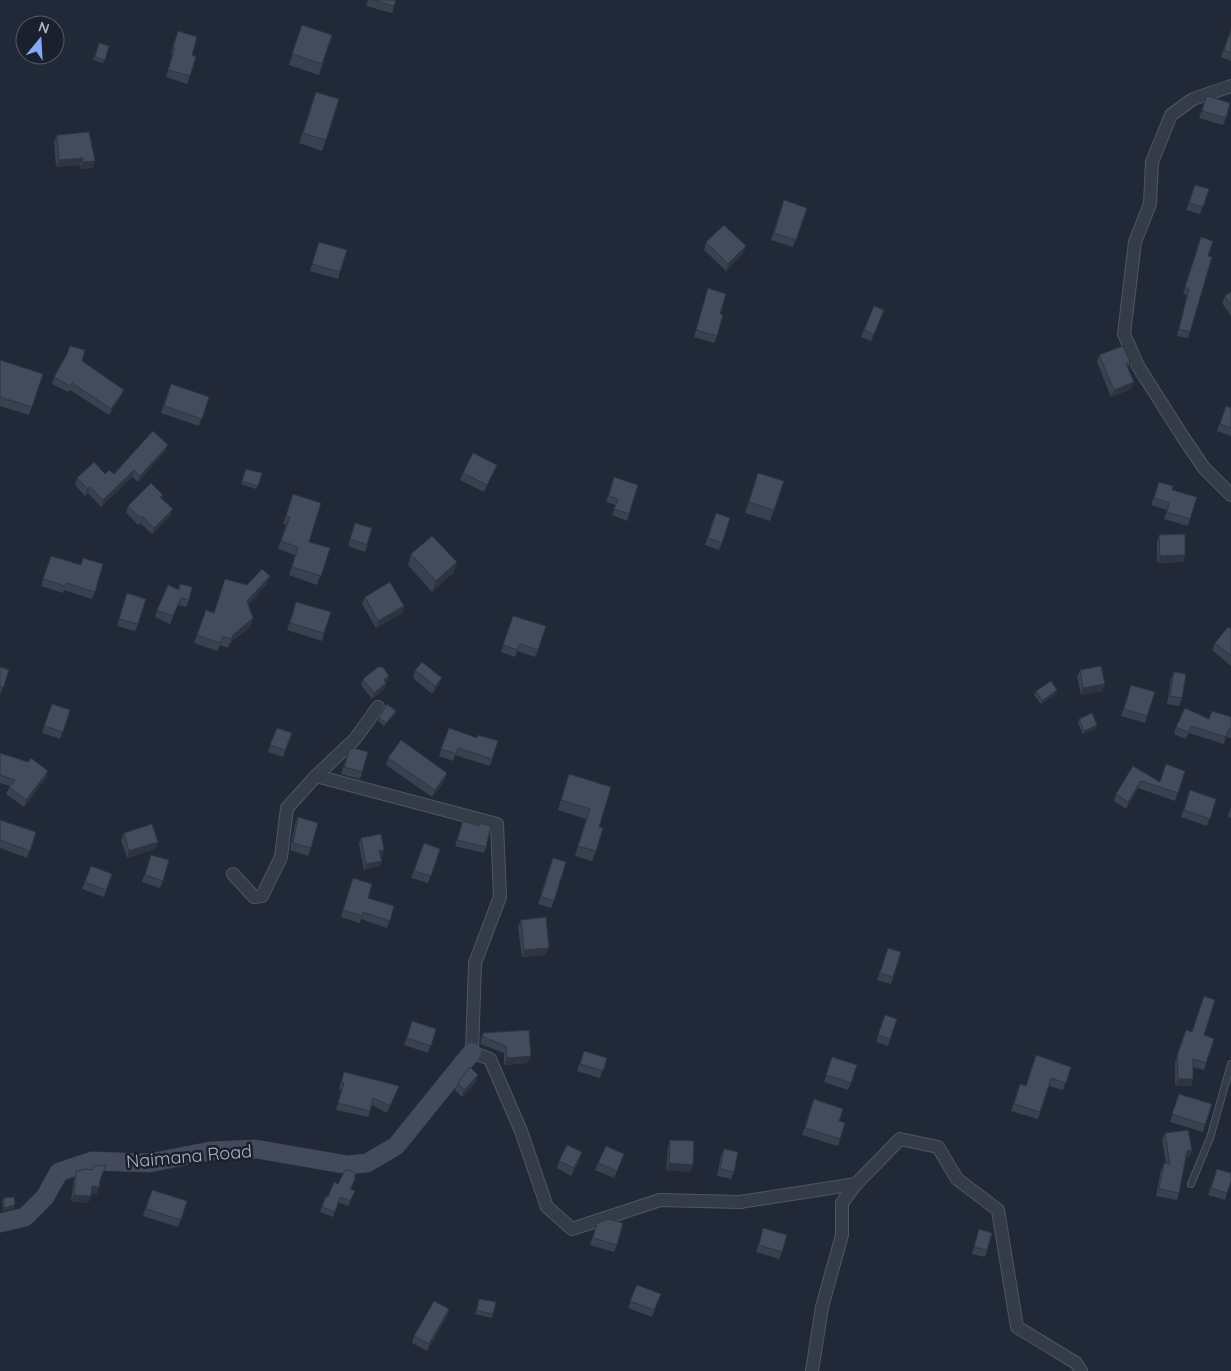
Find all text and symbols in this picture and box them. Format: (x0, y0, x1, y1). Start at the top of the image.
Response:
north arrow (15, 15, 65, 65)
text: N (36, 17, 52, 38)
street label: Naimana Road (125, 1139, 253, 1173)

